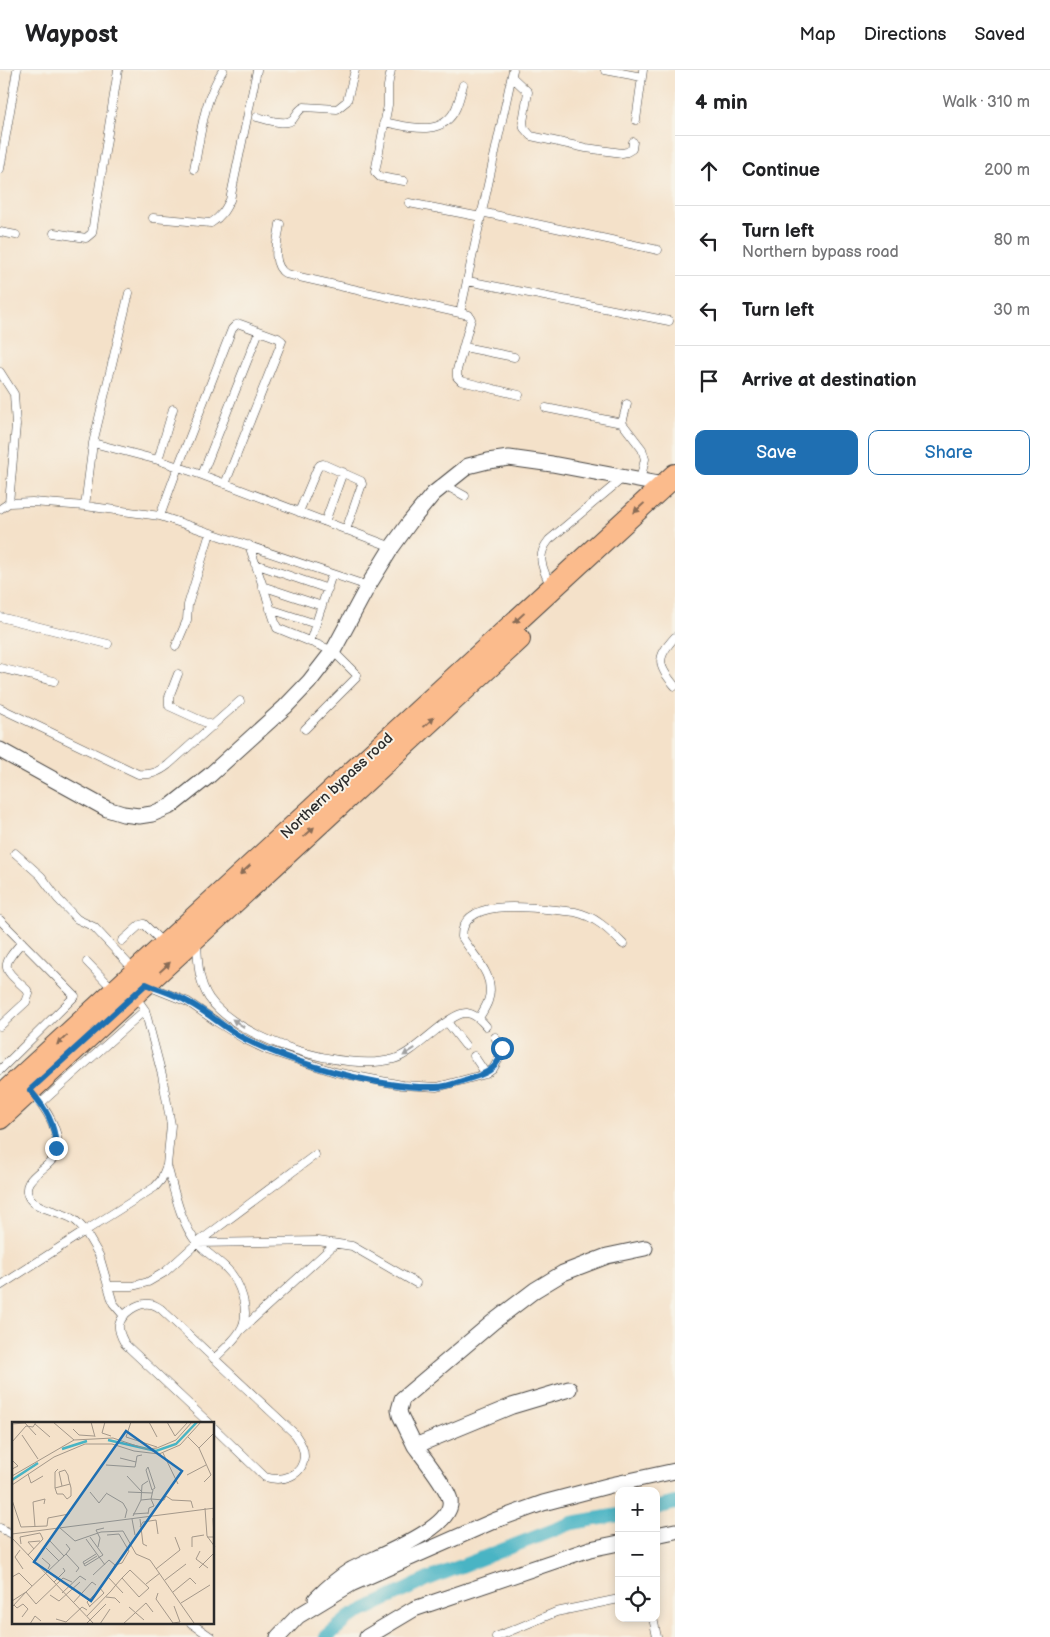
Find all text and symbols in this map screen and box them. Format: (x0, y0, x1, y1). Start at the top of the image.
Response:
text: Waypost (25, 20, 118, 49)
text: Map (800, 24, 836, 45)
text: Directions (864, 24, 946, 45)
text: Saved (974, 24, 1025, 45)
text: 4 min (695, 90, 748, 115)
text: Walk · 310 m (942, 93, 1030, 112)
icon: ahead (695, 157, 723, 185)
text: Continue (742, 159, 820, 182)
text: 200 m (984, 161, 1030, 180)
text: Turn left (742, 220, 814, 243)
icon: left (695, 227, 723, 255)
text: 80 m (994, 231, 1030, 250)
text: Northern bypass road (742, 243, 899, 262)
icon: left (695, 297, 723, 325)
text: Turn left (742, 299, 814, 322)
text: 30 m (993, 301, 1030, 320)
icon: arrive (695, 367, 723, 395)
text: Arrive at destination (742, 369, 917, 392)
button: Save (695, 430, 858, 475)
button: Share (868, 430, 1030, 475)
one-way arrow (634, 502, 646, 514)
one-way arrow (514, 612, 526, 624)
one-way arrow (423, 717, 436, 728)
street label: Northern bypass road (277, 729, 397, 843)
one-way arrow (303, 826, 315, 838)
one-way arrow (239, 864, 251, 876)
one-way arrow (158, 961, 170, 973)
one-way arrow (232, 1018, 245, 1028)
one-way arrow (56, 1034, 68, 1046)
route start (491, 1037, 514, 1060)
one-way arrow (402, 1047, 415, 1057)
route end (45, 1137, 68, 1160)
inset map (12, 1422, 215, 1624)
map controls (615, 1487, 660, 1622)
button: + (615, 1487, 660, 1532)
button: − (615, 1532, 660, 1577)
button: locate (615, 1577, 660, 1622)

